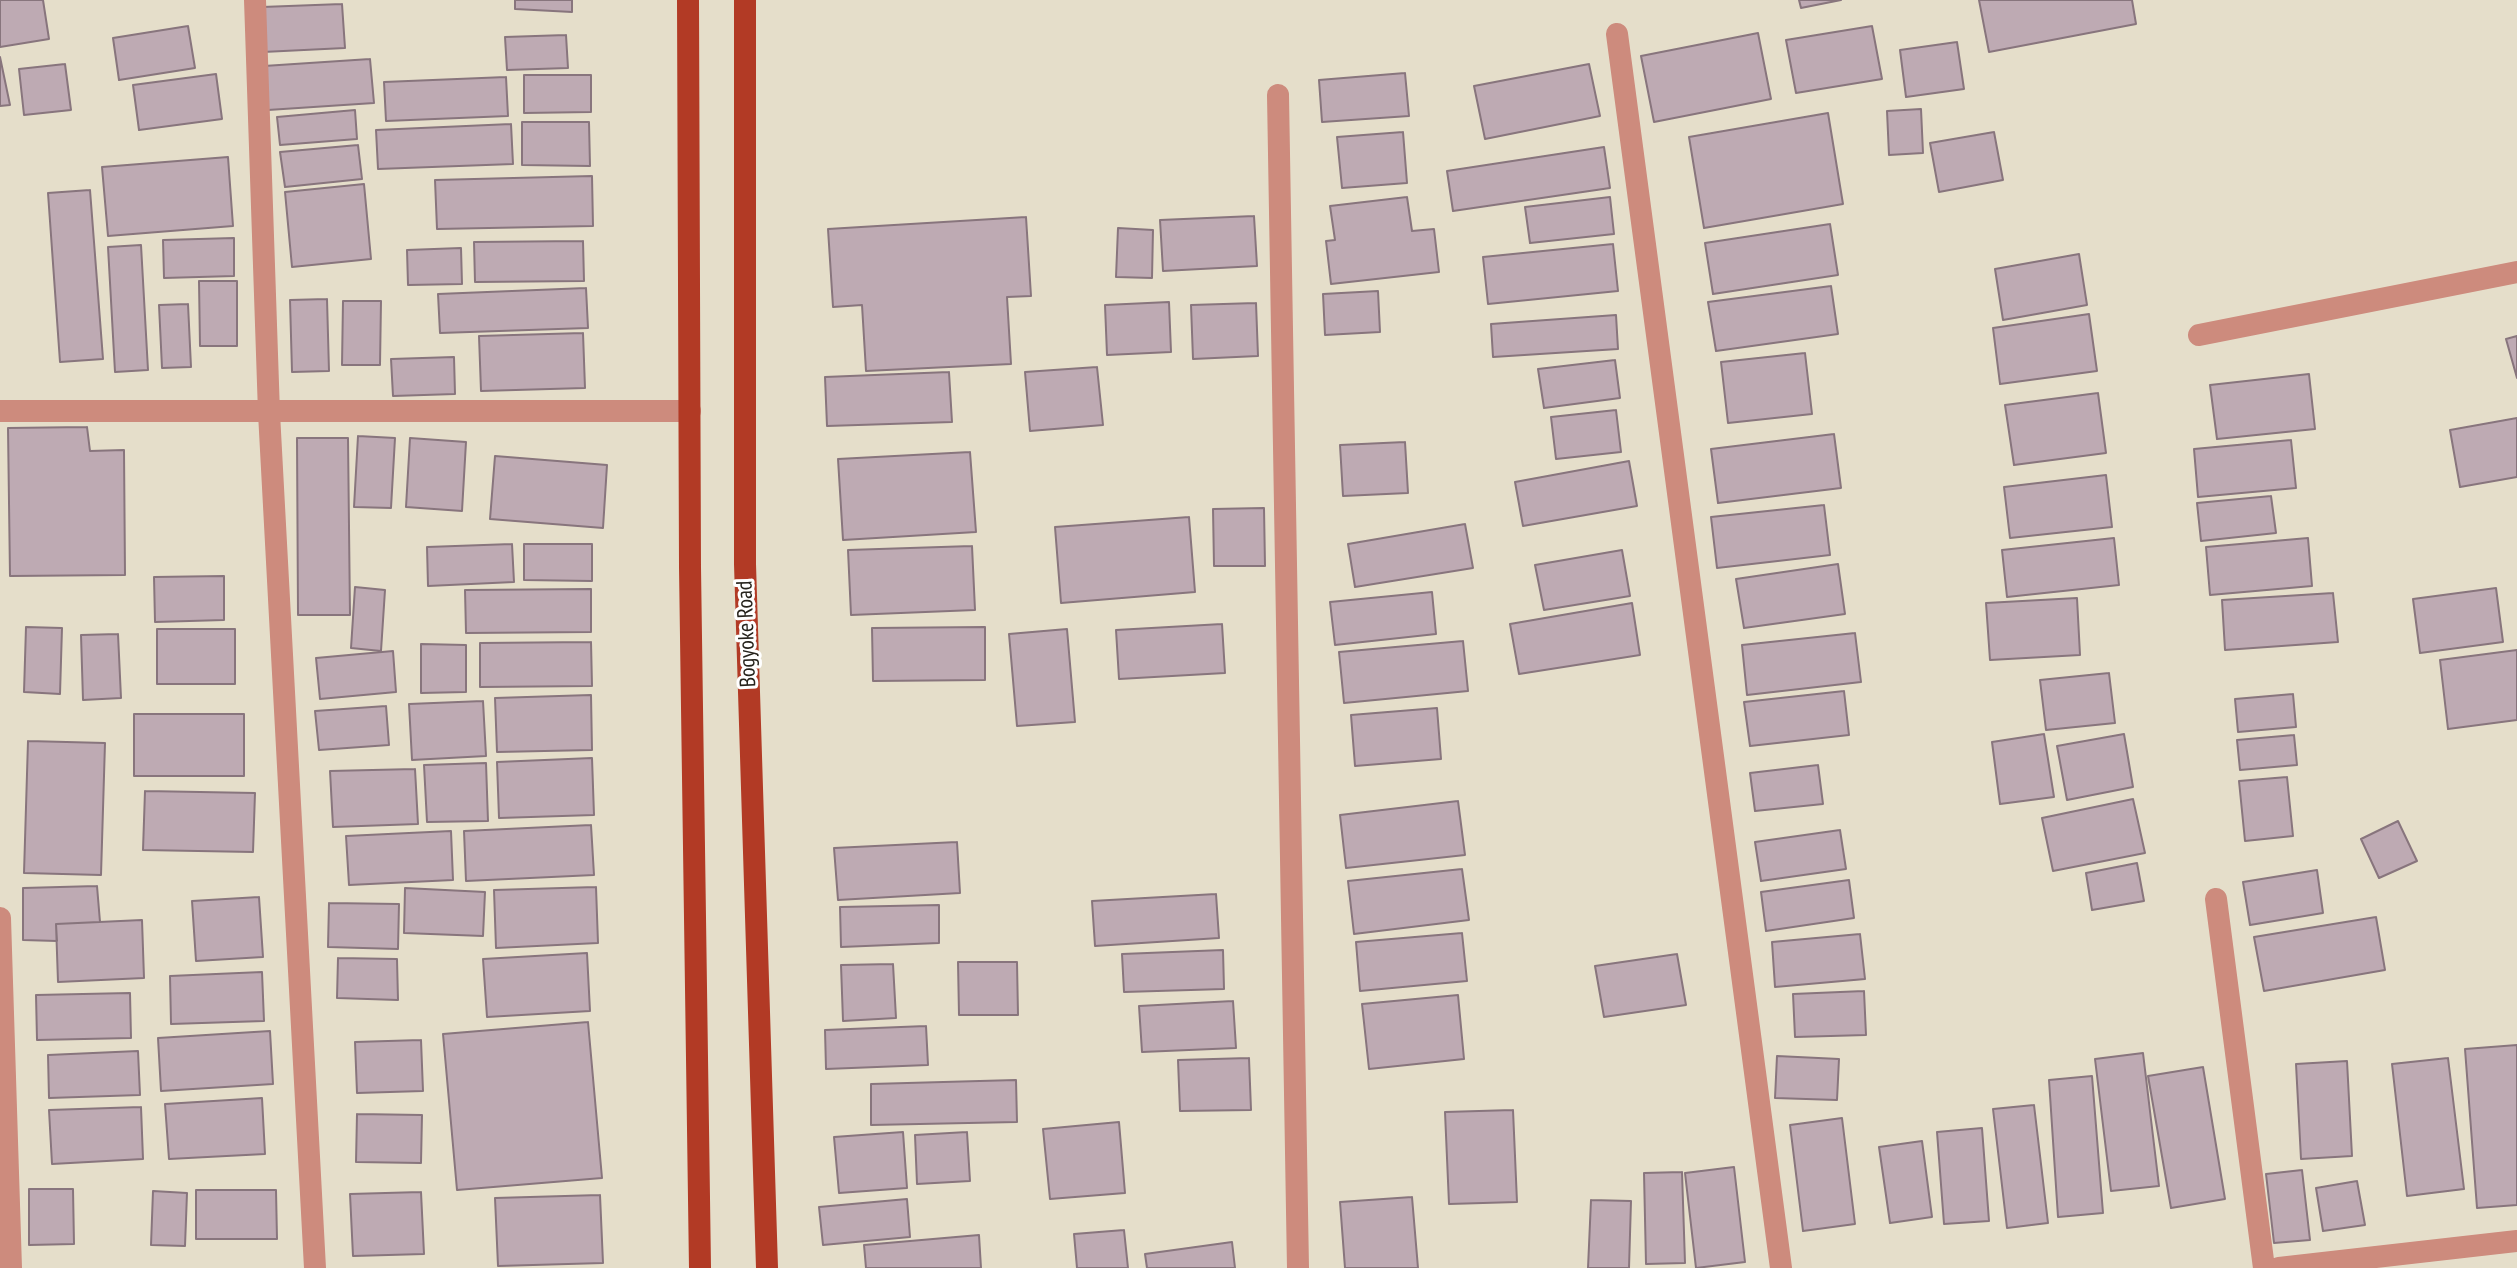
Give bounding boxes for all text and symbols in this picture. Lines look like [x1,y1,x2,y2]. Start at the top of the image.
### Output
street label: Bogyoke Road [732,580,762,688]

